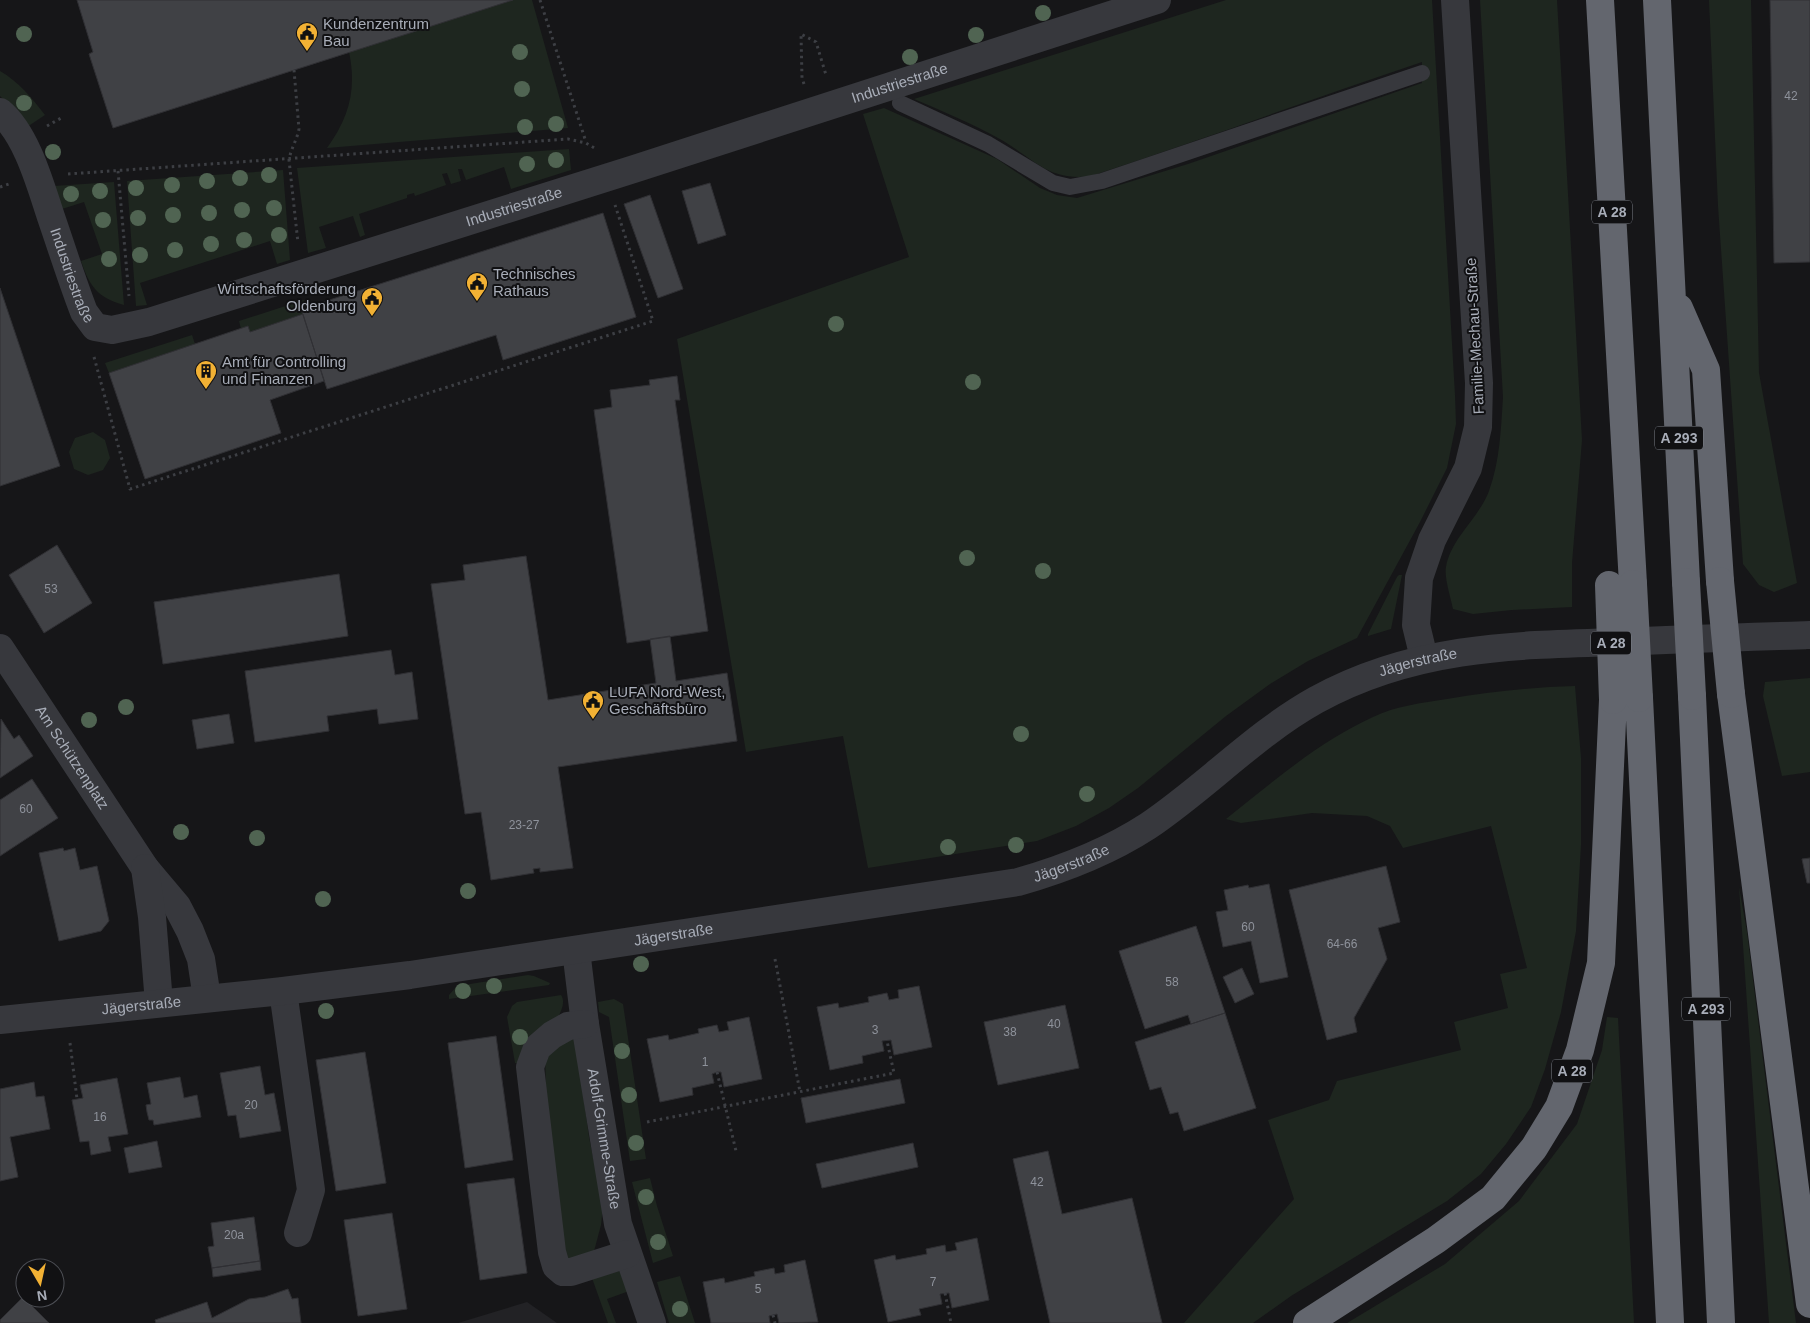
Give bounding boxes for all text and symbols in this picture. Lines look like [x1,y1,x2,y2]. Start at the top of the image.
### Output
place label: Kundenzentrum Bau [323,15,429,49]
public building icon: Kundenzentrum Bau [295,21,319,52]
street label: Industriestraße [849,59,950,106]
house number: 42 [1784,89,1798,103]
street label: Industriestraße [463,183,564,230]
road number: A 28 [1592,200,1632,223]
street label: Industriestraße [47,225,98,326]
street label: Familie-Mechau-Straße [1462,257,1487,415]
place label: Technisches Rathaus [493,265,576,299]
public building icon: Technisches Rathaus [465,271,489,302]
place label: Wirtschaftsförderung Oldenburg [218,280,356,314]
public building icon: Wirtschaftsförderung Oldenburg [360,286,384,317]
place label: Amt für Controlling und Finanzen [222,353,346,387]
building icon: Amt für Controlling und Finanzen [194,359,218,390]
road number: A 293 [1655,426,1703,449]
house number: 53 [44,582,58,596]
road number: A 28 [1591,632,1631,654]
street label: Jägerstraße [1376,644,1458,680]
place label: LUFA Nord-West, Geschäftsbüro [609,683,725,717]
public building icon: LUFA Nord-West, Geschäftsbüro [581,689,605,720]
street label: Am Schützenplatz [32,702,113,812]
house number: 60 [19,802,33,816]
house number: 23-27 [509,818,540,832]
street label: Jägerstraße [1031,840,1112,885]
street label: Jägerstraße [633,920,714,949]
house number: 60 [1241,920,1255,934]
house number: 64-66 [1327,937,1358,951]
house number: 58 [1165,975,1179,989]
street label: Jägerstraße [101,992,182,1018]
road number: A 293 [1682,998,1730,1021]
house number: 40 [1047,1017,1061,1031]
house number: 3 [872,1023,879,1037]
house number: 38 [1003,1025,1017,1039]
house number: 1 [702,1055,709,1069]
road number: A 28 [1552,1060,1592,1082]
street label: Adolf-Grimme-Straße [584,1067,624,1211]
house number: 20 [244,1098,258,1112]
house number: 16 [93,1110,107,1124]
house number: 42 [1030,1175,1044,1189]
house number: 20a [224,1228,244,1242]
north arrow [15,1258,65,1308]
house number: 7 [930,1275,937,1289]
house number: 5 [755,1282,762,1296]
text: N [36,1287,48,1305]

